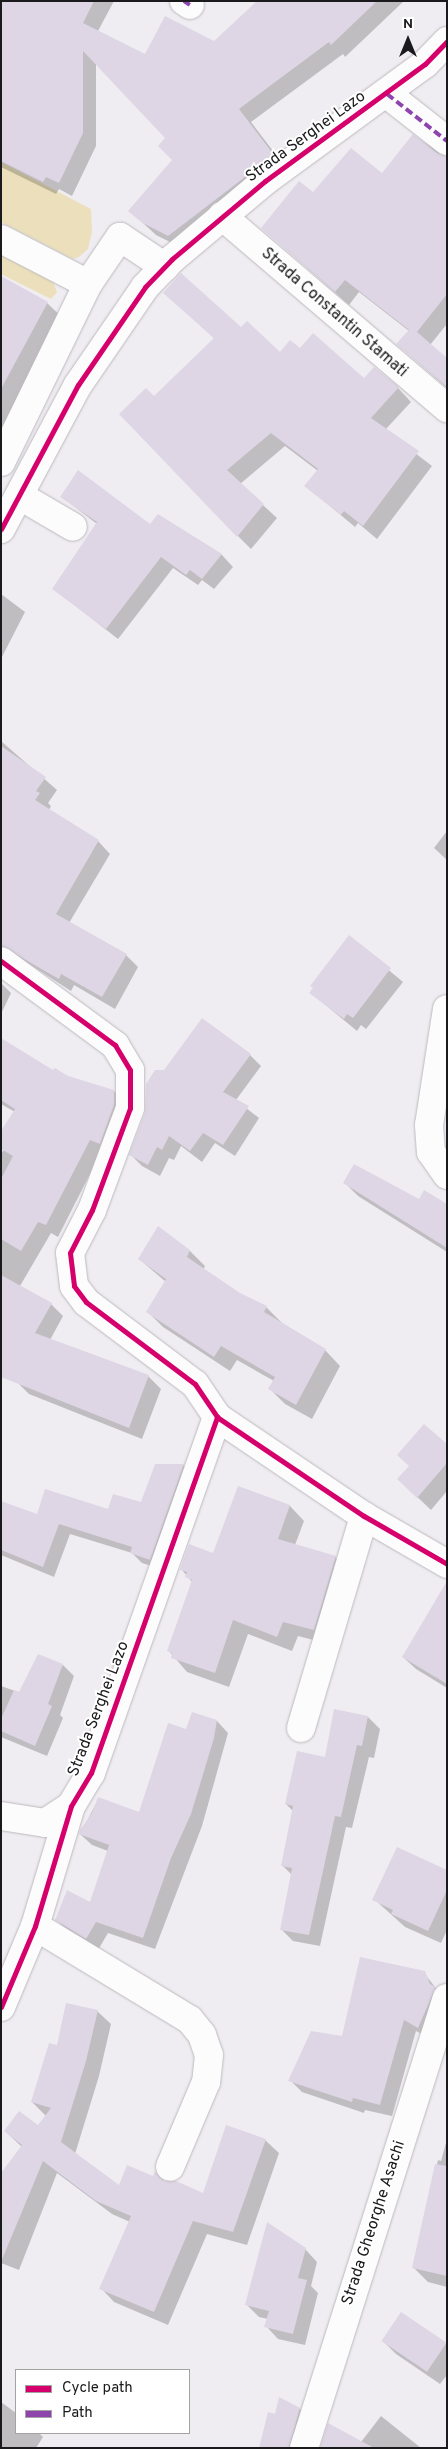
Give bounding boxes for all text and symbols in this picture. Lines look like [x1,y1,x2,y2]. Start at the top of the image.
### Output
north arrow [383,15,433,65]
text: N [403,16,413,33]
street label: Strada Serghei Lazo [242,87,370,187]
street label: Strada Constantin Stamati [257,244,411,382]
street label: Strada Serghei Lazo [64,1639,134,1779]
street label: Strada Gheorghe Asachi [338,2138,410,2308]
legend [15,2369,190,2434]
text: Cycle path [62,2379,133,2398]
text: Path [62,2404,93,2423]

